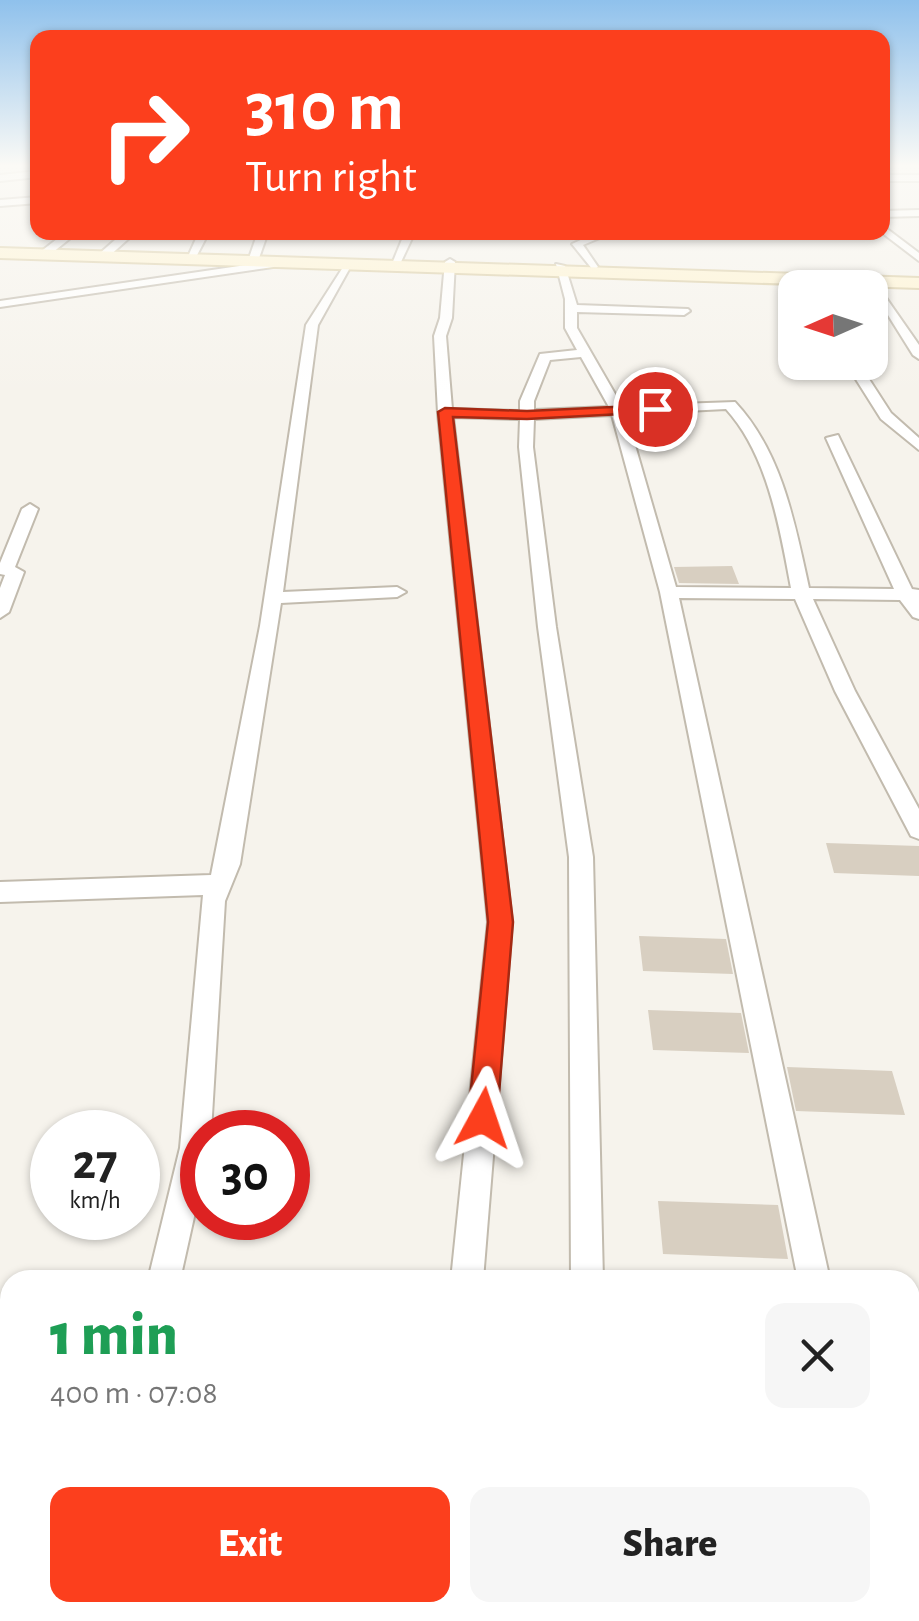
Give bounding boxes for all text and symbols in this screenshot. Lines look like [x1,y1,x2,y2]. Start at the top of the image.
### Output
icon: right [80,70,210,200]
text: 310 m [245,73,404,143]
text: Turn right [245,155,417,200]
north arrow [778,270,888,380]
map controls [778,270,888,380]
pin [613,367,698,452]
icon: arrive [628,382,683,437]
position arrow [431,1066,535,1170]
speed limit sign: 30 [180,1110,310,1240]
text: 27 [72,1138,118,1188]
text: km/h [69,1188,121,1213]
button: close [765,1303,870,1408]
text: 1 min [50,1306,178,1366]
text: 400 m · 07:08 [50,1377,218,1409]
button: Exit [50,1487,450,1602]
button: Share [470,1487,870,1602]

